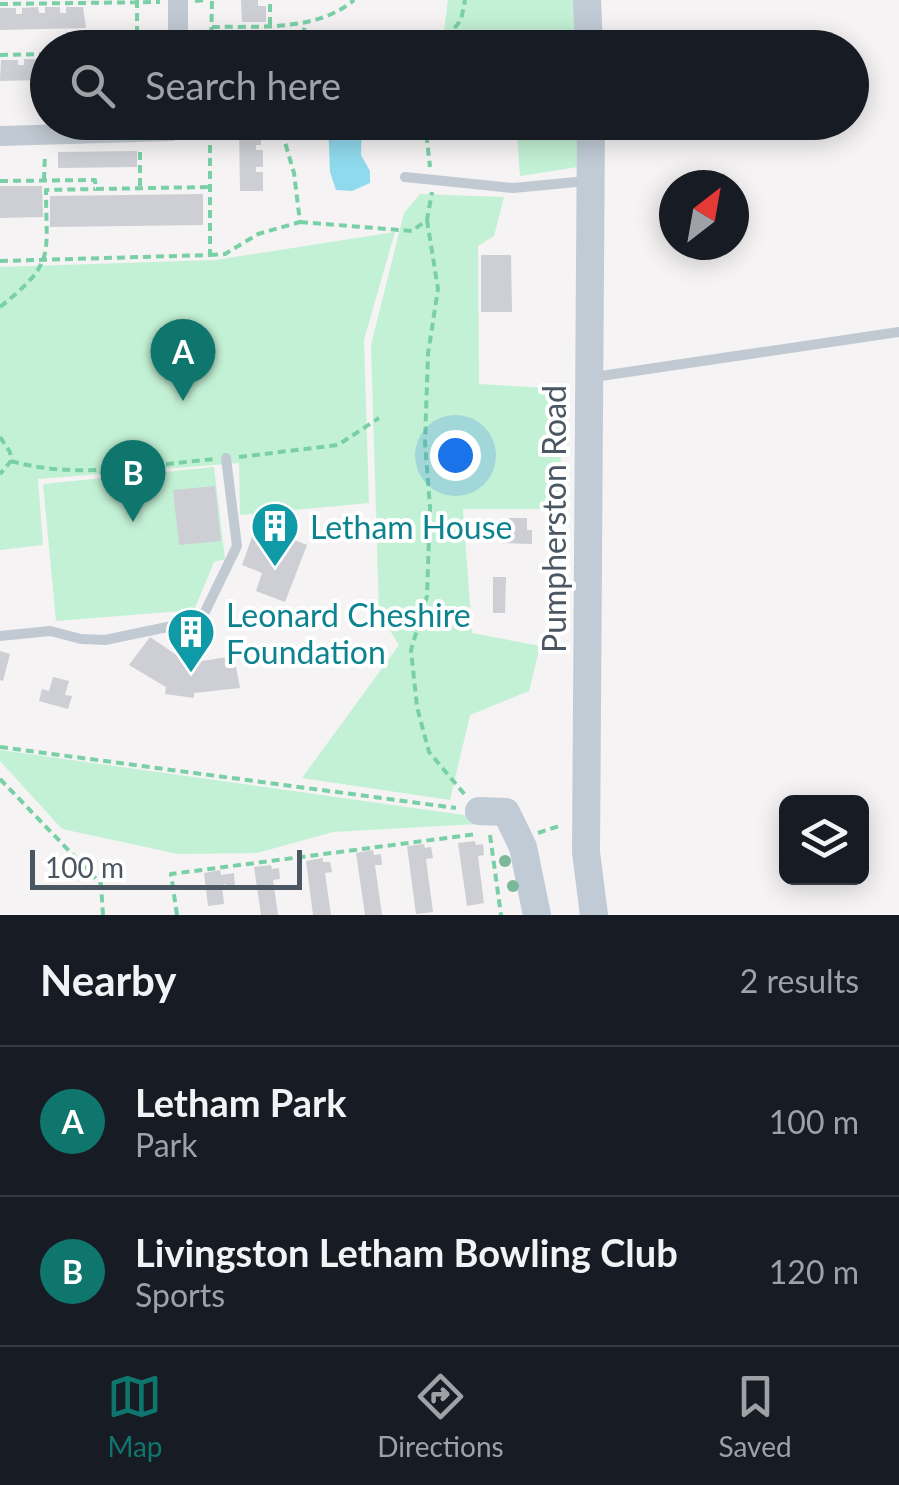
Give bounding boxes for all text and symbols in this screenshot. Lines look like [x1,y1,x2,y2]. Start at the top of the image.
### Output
search box [30,30,869,140]
icon: search [65,58,120,113]
text: Search here [145,62,341,108]
north arrow [659,170,749,260]
pin: A [150,318,216,401]
street label: Pumpherston Road [534,385,573,653]
your location [430,430,481,481]
pin: B [100,440,166,522]
building icon: Letham House [249,500,301,568]
place label: Letham House [310,507,512,546]
place label: Leonard Cheshire Foundation [226,595,471,671]
building icon: Leonard Cheshire Foundation [165,606,217,674]
map controls [779,795,869,885]
button: layers [779,795,869,885]
scale bar [30,845,302,890]
text: 100 m [45,850,124,884]
text: Nearby [40,955,177,1005]
text: 2 results [740,961,859,1000]
text: Letham Park [135,1079,346,1125]
text: A [61,1102,84,1141]
text: 100 m [769,1102,859,1141]
text: Park [135,1125,198,1164]
text: Livingston Letham Bowling Club [135,1229,678,1275]
text: B [62,1252,83,1291]
text: 120 m [769,1252,859,1291]
text: Sports [135,1275,225,1314]
tab: Map [107,1369,163,1463]
tab: Directions [377,1369,504,1463]
tab: Saved [718,1369,792,1463]

